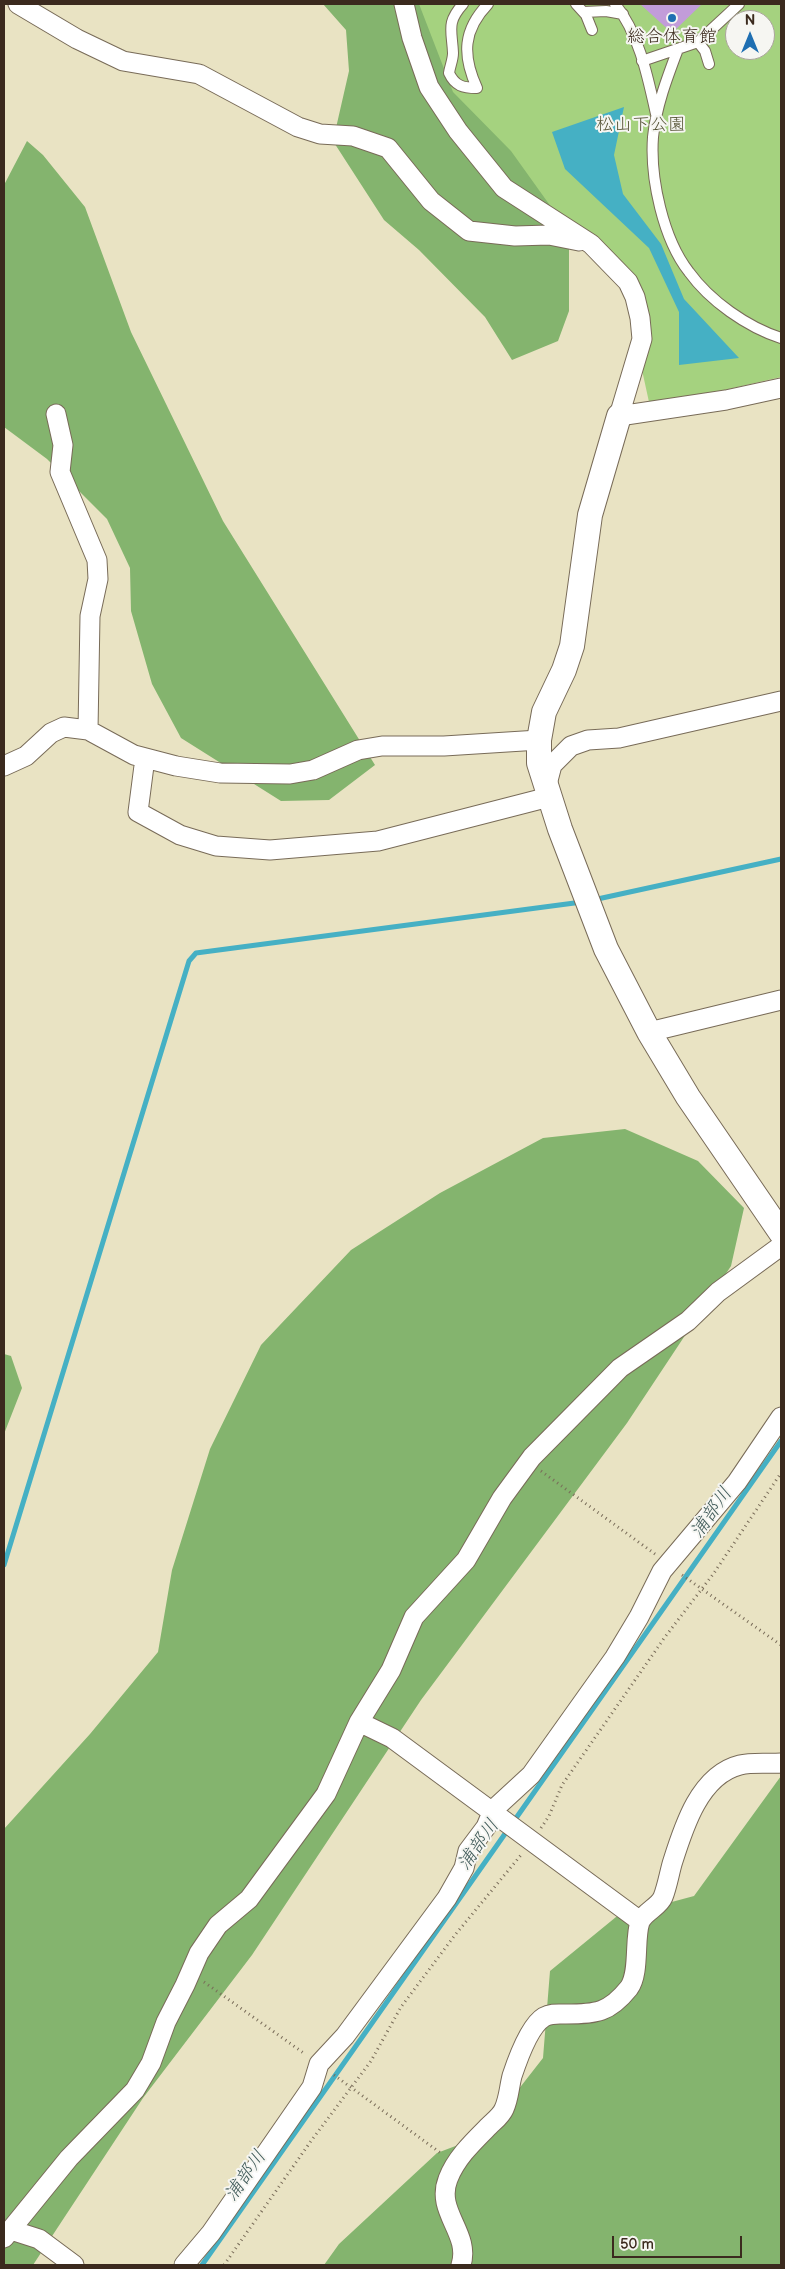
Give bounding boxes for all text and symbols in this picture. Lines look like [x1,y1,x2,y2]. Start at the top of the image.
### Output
north arrow [725,10,775,60]
marker: 総合体育館 [666,12,678,24]
text: N [745,12,755,29]
place label: 総合体育館 [627,26,717,48]
park label: 松山下公園 [596,114,686,136]
water label: 浦部川 [686,1483,738,1543]
water label: 浦部川 [453,1815,505,1875]
water label: 浦部川 [220,2146,272,2206]
scale bar [615,2226,745,2258]
text: 50 m [620,2235,654,2254]

